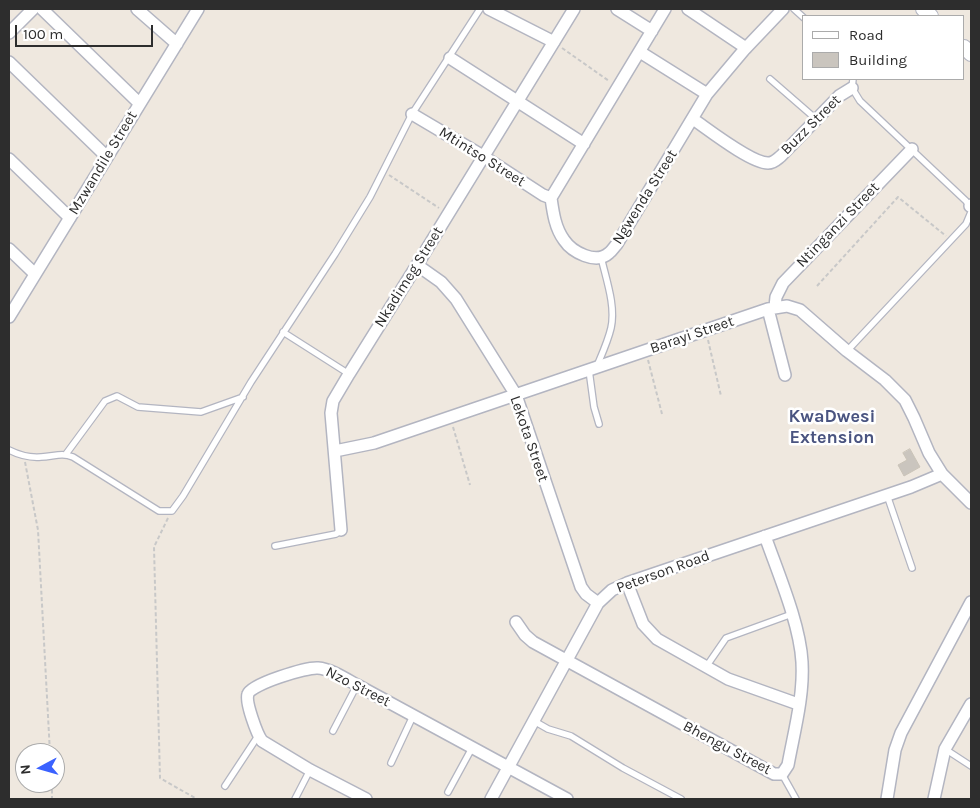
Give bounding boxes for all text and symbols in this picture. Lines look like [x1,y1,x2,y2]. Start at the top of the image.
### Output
scale bar [18,15,155,47]
legend [802,15,965,80]
text: 100 m [23,25,63,43]
text: Road [849,26,884,44]
text: Building [849,51,907,69]
street label: Buzz Street [777,91,845,159]
street label: Mzwandile Street [65,108,141,218]
street label: Mtintso Street [436,123,528,191]
street label: Ngwenda Street [609,146,681,248]
street label: Ntinganzi Street [793,179,883,271]
street label: Nkadimeg Street [371,223,447,331]
street label: Barayi Street [648,312,736,358]
street label: Lekota Street [506,394,552,484]
district label: KwaDwesi Extension [789,406,875,448]
street label: Peterson Road [614,547,712,597]
street label: Nzo Street [323,663,393,711]
street label: Bhengu Street [680,717,774,779]
north arrow [15,743,65,793]
text: N [17,764,35,775]

